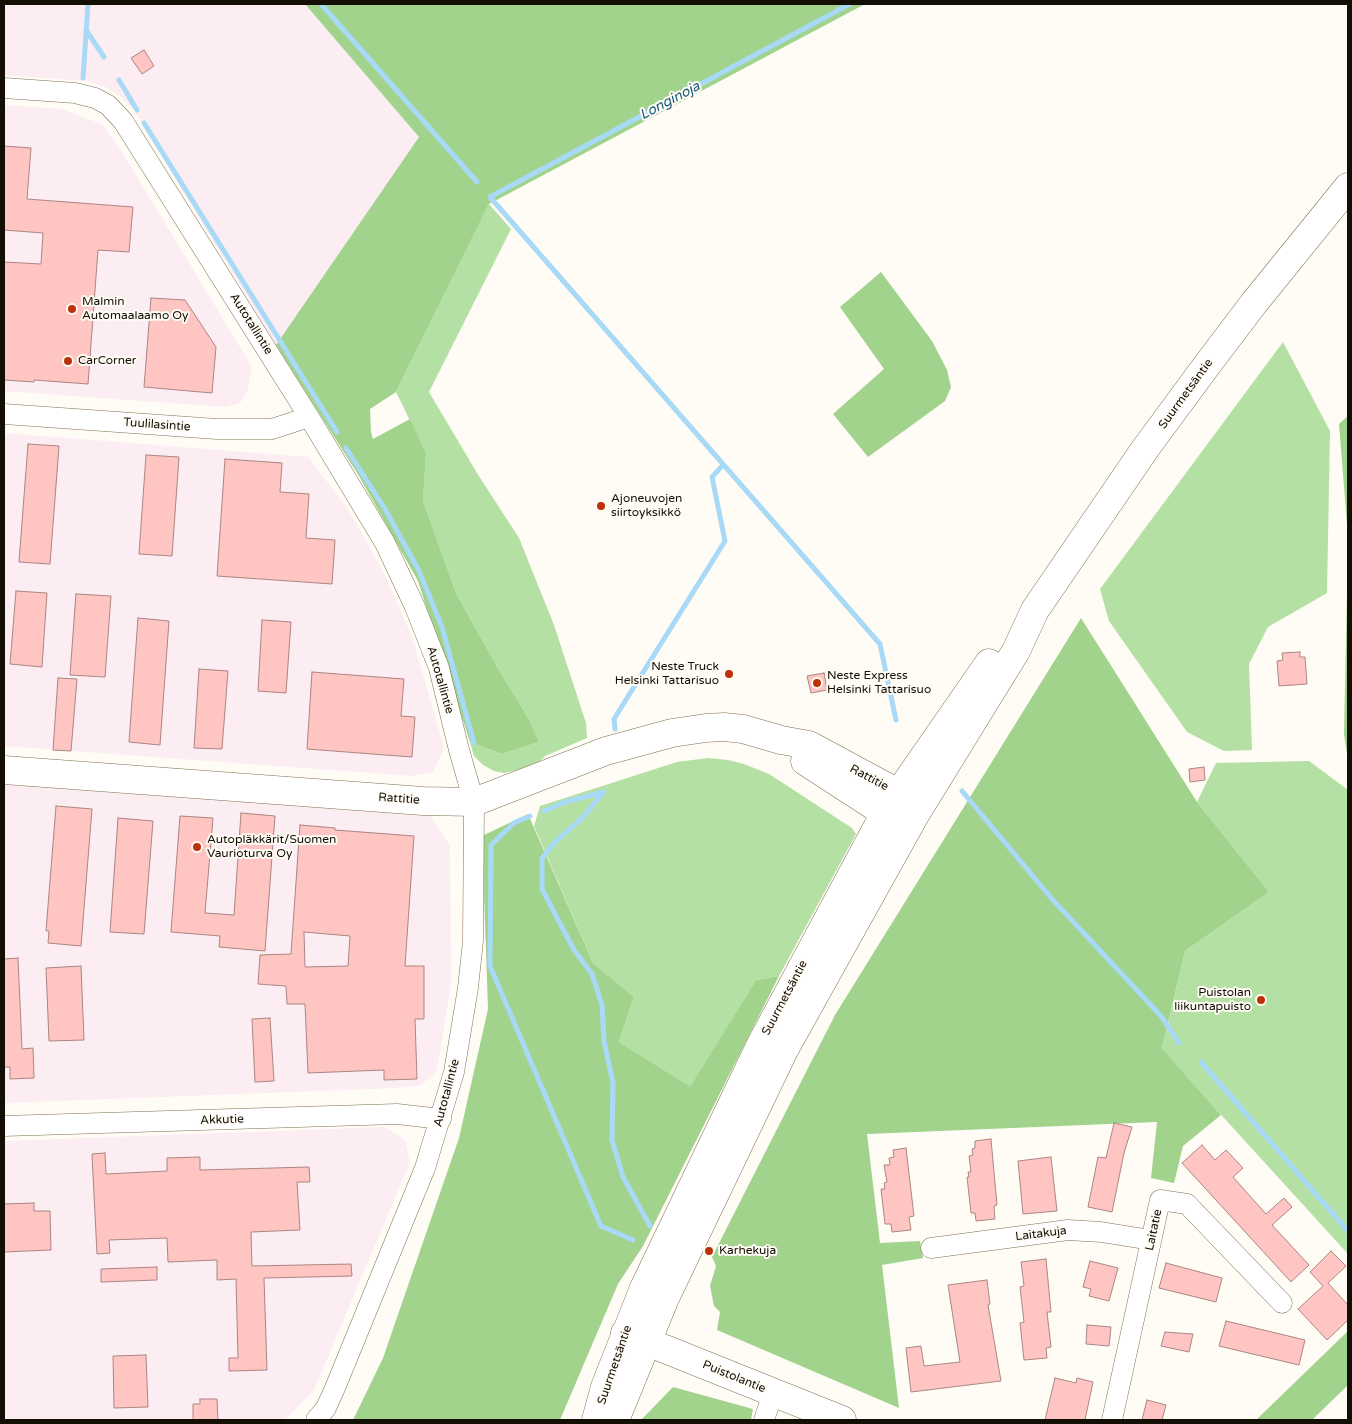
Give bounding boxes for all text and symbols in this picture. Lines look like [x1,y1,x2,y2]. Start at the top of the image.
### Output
water label: Longinoja [637,78,703,124]
street label: Autotallintie [226,291,276,357]
place label: Malmin Automaalaamo Oy [82,295,188,323]
marker: Malmin Automaalaamo Oy [66,303,78,315]
place label: CarCorner [78,354,136,368]
marker: CarCorner [62,355,74,367]
street label: Suurmetsäntie [1156,356,1216,432]
street label: Tuulilasintie [123,415,191,435]
place label: Ajoneuvojen siirtoyksikkö [611,492,682,520]
marker: Ajoneuvojen siirtoyksikkö [595,500,607,512]
street label: Autotallintie [423,645,457,715]
place label: Neste Truck Helsinki Tattarisuo [615,660,719,688]
marker: Neste Truck Helsinki Tattarisuo [723,668,735,680]
place label: Neste Express Helsinki Tattarisuo [827,669,931,697]
marker: Neste Express Helsinki Tattarisuo [811,677,823,689]
street label: Rattitie [847,762,891,794]
street label: Rattitie [378,790,420,808]
place label: Autopläkkärit/Suomen Vaurioturva Oy [207,833,336,861]
marker: Autopläkkärit/Suomen Vaurioturva Oy [191,841,203,853]
street label: Suurmetsäntie [759,958,811,1038]
place label: Puistolan liikuntapuisto [1174,986,1251,1014]
marker: Puistolan liikuntapuisto [1255,994,1267,1006]
street label: Autotallintie [431,1057,463,1129]
street label: Akkutie [200,1112,244,1128]
street label: Laitatie [1143,1208,1165,1252]
street label: Laitakuja [1015,1224,1067,1244]
place label: Karhekuja [719,1244,776,1258]
marker: Karhekuja [703,1245,715,1257]
street label: Suurmetsäntie [595,1323,635,1407]
street label: Puistolantie [700,1358,768,1396]

